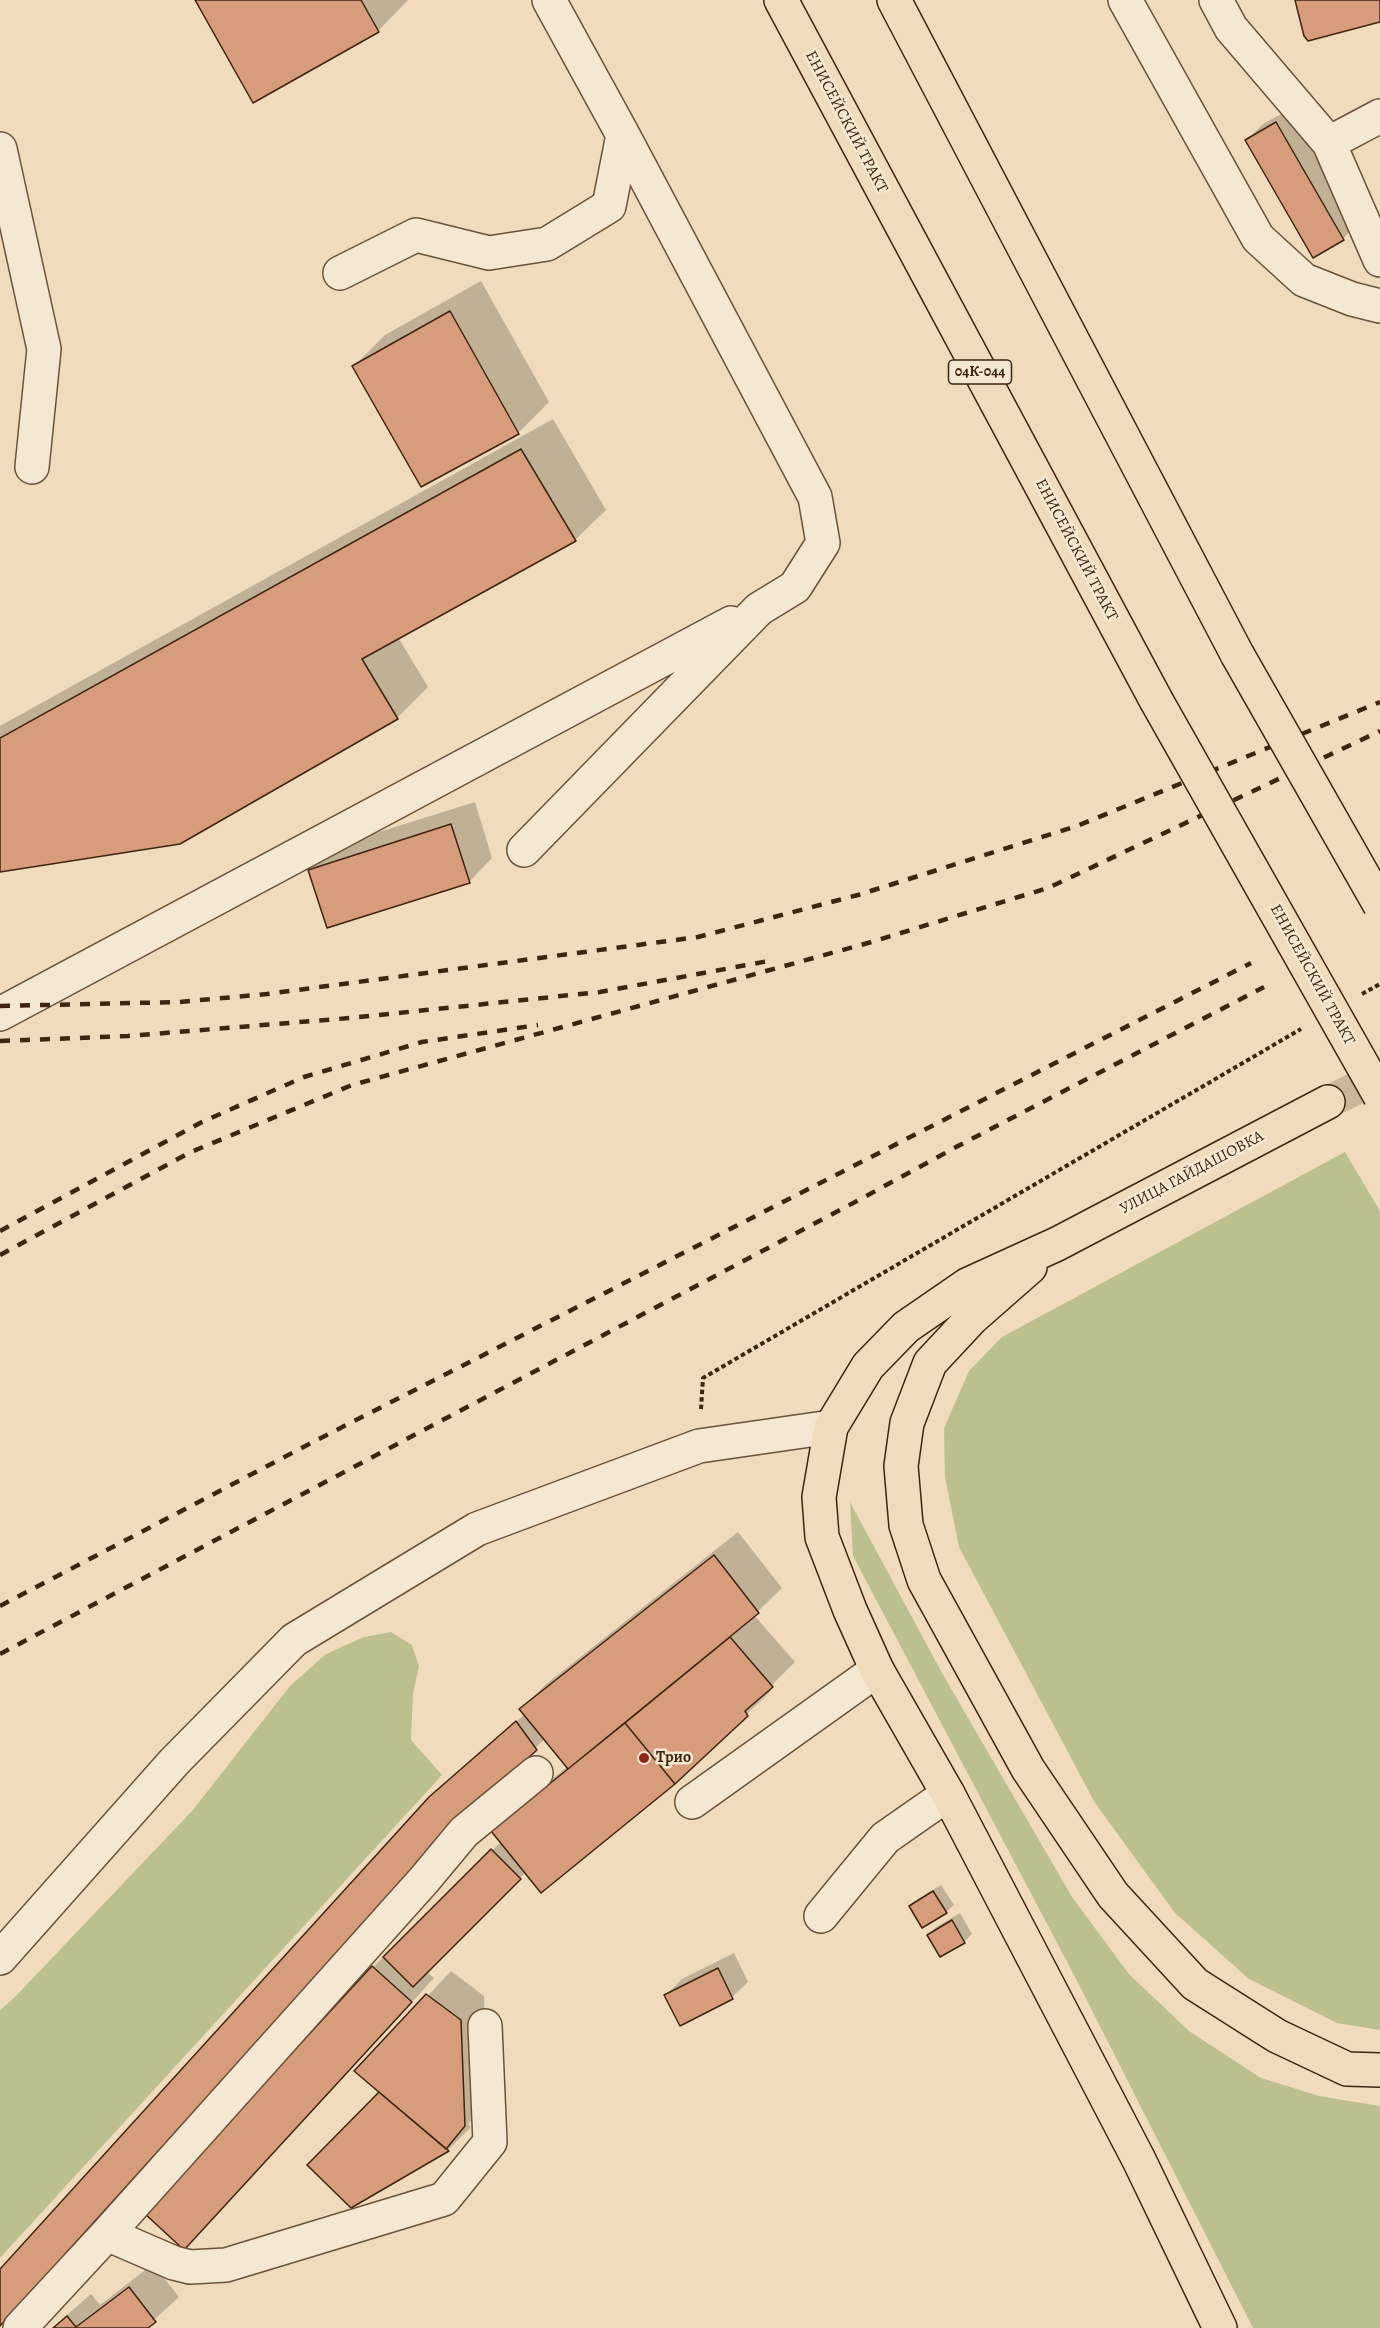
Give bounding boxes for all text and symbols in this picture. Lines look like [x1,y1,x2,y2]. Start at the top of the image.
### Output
street label: ЕНИСЕЙСКИЙ ТРАКТ [800,48,892,196]
road number: 04К-044 [948,360,1012,384]
street label: ЕНИСЕЙСКИЙ ТРАКТ [1030,476,1122,624]
street label: ЕНИСЕЙСКИЙ ТРАКТ [1265,901,1359,1049]
street label: УЛИЦА ГАЙДАШОВКА [1117,1127,1267,1219]
place label: Трио [656,1748,691,1768]
marker: Трио [637,1751,651,1765]

